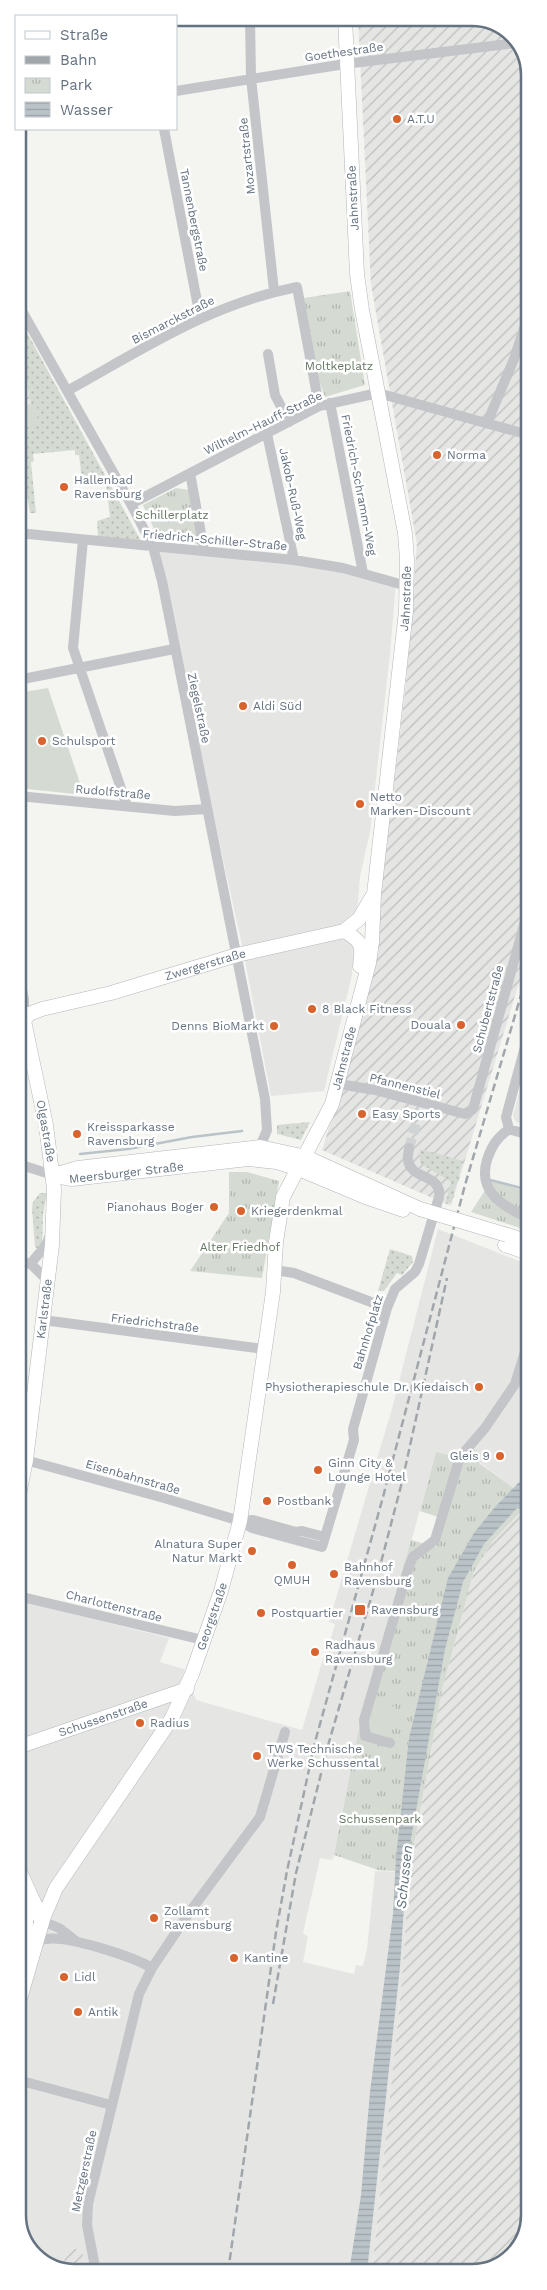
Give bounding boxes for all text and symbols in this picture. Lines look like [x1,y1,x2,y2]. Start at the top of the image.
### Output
legend [15,15,178,130]
text: Straße [60,26,108,44]
street label: Goethestraße [304,40,384,64]
text: Bahn [60,51,97,69]
text: Park [60,76,93,94]
text: Wasser [60,101,113,119]
place label: A.T.U [407,112,435,126]
marker: A.T.U [391,113,403,125]
street label: Mozartstraße [236,117,258,195]
street label: Jahnstraße [344,165,362,231]
street label: Tannenbergstraße [177,167,211,273]
street label: Bismarckstraße [129,293,217,347]
park label: Moltkeplatz [305,359,373,373]
street label: Wilhelm-Hauff-Straße [202,388,325,458]
street label: Friedrich-Schramm-Weg [338,413,380,558]
street label: Jakob-Ruß-Weg [276,447,310,542]
place label: Norma [447,448,486,462]
marker: Norma [431,449,443,461]
place label: Hallenbad Ravensburg [74,473,142,501]
marker: Hallenbad Ravensburg [58,481,70,493]
park label: Schillerplatz [135,508,209,522]
street label: Friedrich-Schiller-Straße [142,527,288,553]
street label: Jahnstraße [397,565,414,632]
street label: Ziegelstraße [185,671,213,745]
place label: Aldi Süd [253,699,302,713]
marker: Aldi Süd [237,700,249,712]
place label: Schulsport [52,734,116,748]
marker: Schulsport [36,735,48,747]
street label: Rudolfstraße [75,782,151,802]
place label: Netto Marken-Discount [370,790,471,818]
marker: Netto Marken-Discount [354,798,366,810]
street label: Zwergerstraße [163,946,247,983]
street label: Schubertstraße [470,963,506,1055]
place label: 8 Black Fitness [322,1002,412,1016]
marker: 8 Black Fitness [306,1003,318,1015]
place label: Douala [410,1018,451,1032]
place label: Denns BioMarkt [171,1019,264,1033]
marker: Douala [455,1019,467,1031]
marker: Denns BioMarkt [268,1020,280,1032]
street label: Jahnstraße [329,1025,359,1092]
street label: Pfannenstiel [368,1070,442,1102]
street label: Olgastraße [34,1099,58,1163]
place label: Easy Sports [372,1107,441,1121]
marker: Easy Sports [356,1108,368,1120]
place label: Kreissparkasse Ravensburg [87,1120,175,1148]
marker: Kreissparkasse Ravensburg [71,1128,83,1140]
street label: Meersburger Straße [68,1159,184,1186]
place label: Pianohaus Boger [107,1200,204,1214]
marker: Pianohaus Boger [208,1201,220,1213]
place label: Kriegerdenkmal [251,1204,343,1218]
marker: Kriegerdenkmal [235,1205,247,1217]
park label: Alter Friedhof [200,1240,281,1254]
street label: Karlstraße [34,1278,55,1340]
street label: Bahnhofplatz [350,1293,386,1371]
street label: Friedrichstraße [110,1311,200,1335]
place label: Physiotherapieschule Dr. Kiedaisch [265,1380,469,1394]
marker: Physiotherapieschule Dr. Kiedaisch [473,1381,485,1393]
place label: Gleis 9 [450,1449,490,1463]
marker: Gleis 9 [494,1450,506,1462]
place label: Ginn City & Lounge Hotel [328,1456,406,1484]
street label: Eisenbahnstraße [84,1457,182,1497]
marker: Ginn City & Lounge Hotel [312,1464,324,1476]
place label: Postbank [277,1494,332,1508]
marker: Postbank [261,1495,273,1507]
place label: Alnatura Super Natur Markt [154,1537,242,1565]
marker: Alnatura Super Natur Markt [246,1545,258,1557]
marker: QMUH [286,1559,298,1571]
place label: Bahnhof Ravensburg [344,1560,412,1588]
marker: Bahnhof Ravensburg [328,1568,340,1580]
place label: QMUH [274,1573,310,1587]
street label: Georgstraße [194,1581,230,1652]
street label: Charlottenstraße [64,1587,164,1625]
marker: Ravensburg [353,1603,367,1617]
place label: Ravensburg [371,1603,439,1617]
place label: Postquartier [271,1606,343,1620]
marker: Postquartier [255,1607,267,1619]
place label: Radhaus Ravensburg [325,1638,393,1666]
marker: Radhaus Ravensburg [309,1646,321,1658]
street label: Schussenstraße [57,1696,150,1740]
place label: Radius [150,1716,189,1730]
marker: Radius [134,1717,146,1729]
place label: TWS Technische Werke Schussental [267,1742,380,1770]
marker: TWS Technische Werke Schussental [251,1750,263,1762]
park label: Schussenpark [339,1812,421,1826]
water label: Schussen [393,1844,415,1910]
place label: Zollamt Ravensburg [164,1904,232,1932]
marker: Zollamt Ravensburg [148,1912,160,1924]
place label: Kantine [244,1951,288,1965]
marker: Kantine [228,1952,240,1964]
place label: Lidl [74,1970,96,1984]
marker: Lidl [58,1971,70,1983]
place label: Antik [88,2005,118,2019]
marker: Antik [72,2006,84,2018]
street label: Metzgerstraße [68,2129,100,2213]

